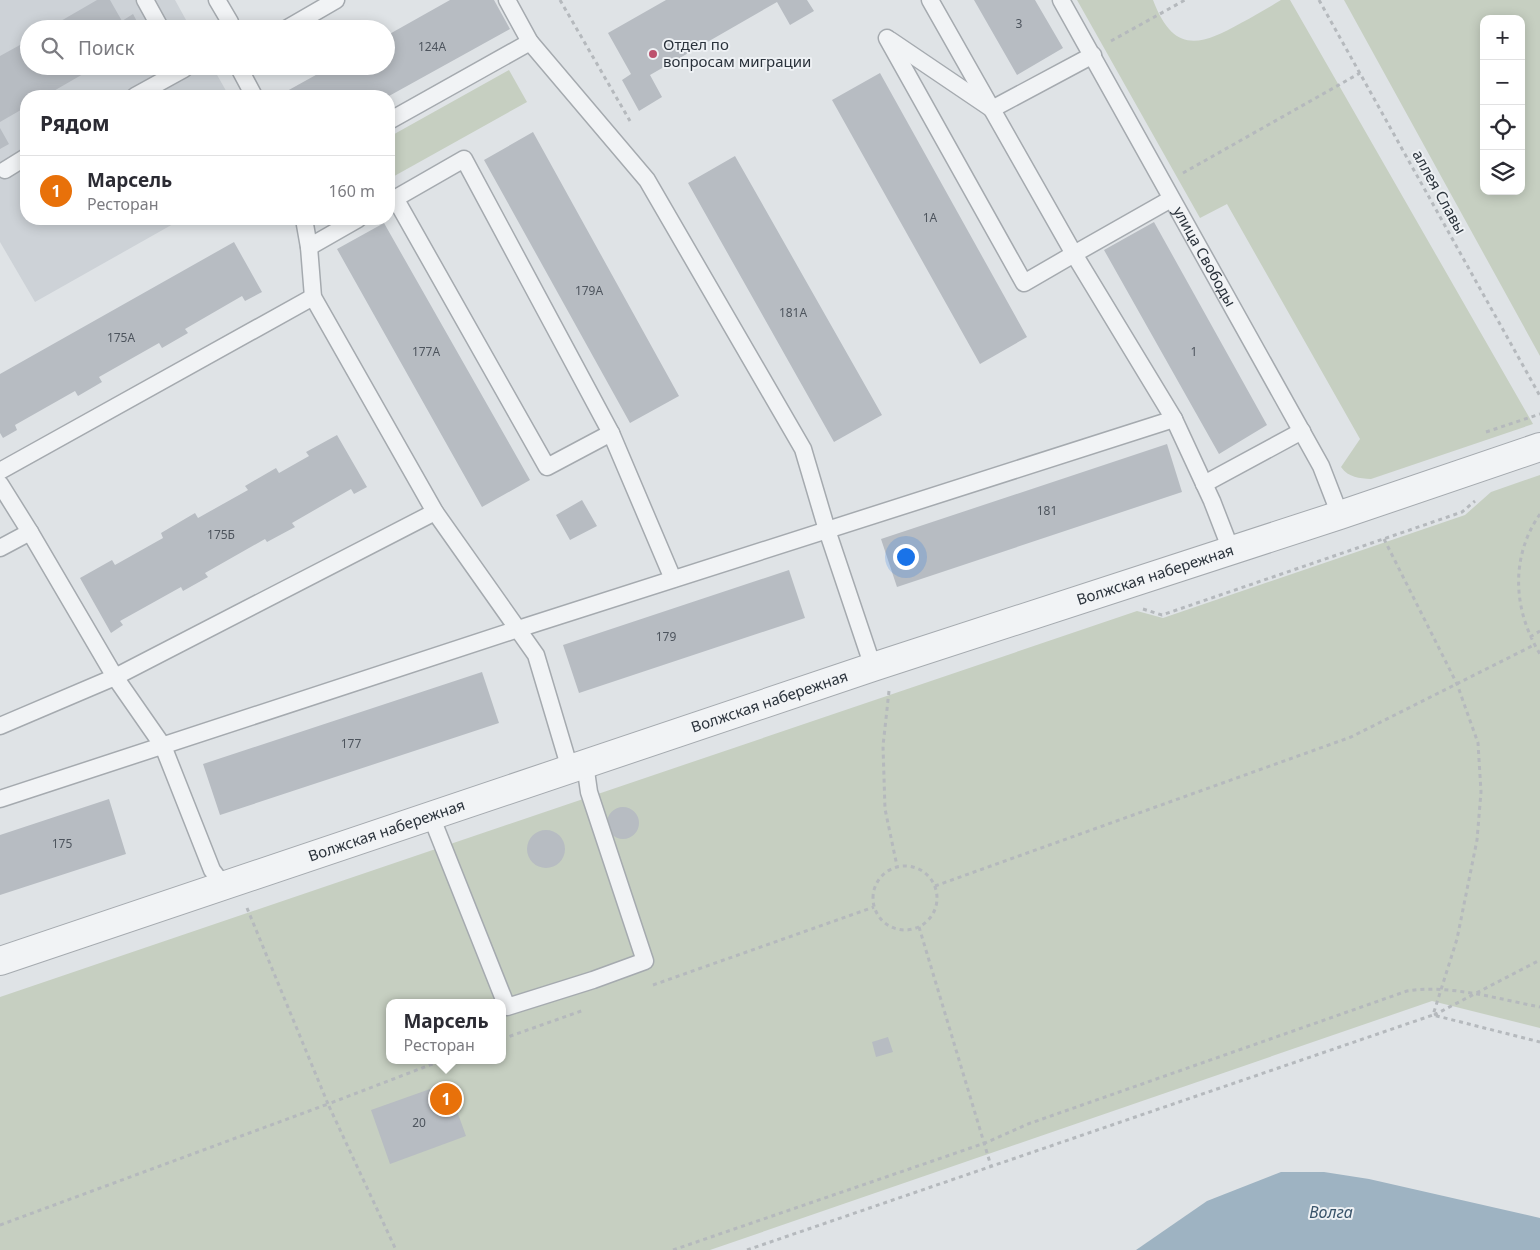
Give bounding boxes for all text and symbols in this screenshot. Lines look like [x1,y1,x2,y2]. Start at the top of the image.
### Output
house number: 3 [1016,15,1023,32]
map controls [1480,15,1525,195]
button: + [1480,15,1525,60]
search box [20,20,395,75]
icon: search [38,34,66,62]
place label: Отдел по вопросам миграции [663,34,811,71]
text: Поиск [78,35,134,61]
house number: 124А [418,38,446,55]
marker: Отдел по вопросам миграции [647,48,659,60]
button: − [1480,60,1525,105]
button: locate [1480,105,1525,150]
text: Рядом [40,109,110,137]
street label: аллея Славы [1409,146,1471,237]
button: layers [1480,150,1525,195]
text: Марсель [87,167,172,193]
text: 1 [51,180,61,202]
text: 160 m [328,180,375,202]
text: Ресторан [87,193,158,215]
street label: улица Свободы [1169,203,1241,310]
house number: 1А [923,209,938,226]
house number: 179А [575,282,603,299]
house number: 181А [779,304,807,321]
house number: 175А [107,329,135,346]
house number: 177А [412,343,440,360]
house number: 1 [1191,343,1197,360]
house number: 181 [1037,502,1057,519]
house number: 175Б [207,526,235,543]
street label: Волжская набережная [1074,539,1236,609]
your location [893,544,919,570]
house number: 179 [656,628,676,645]
street label: Волжская набережная [688,665,850,737]
house number: 177 [341,735,361,752]
street label: Волжская набережная [305,794,467,865]
house number: 175 [52,835,72,852]
popup [386,999,506,1064]
text: Марсель [403,1008,489,1034]
text: Ресторан [403,1034,475,1056]
pin: 1 [430,1080,462,1118]
house number: 20 [412,1114,426,1131]
water label: Волга [1309,1201,1353,1223]

